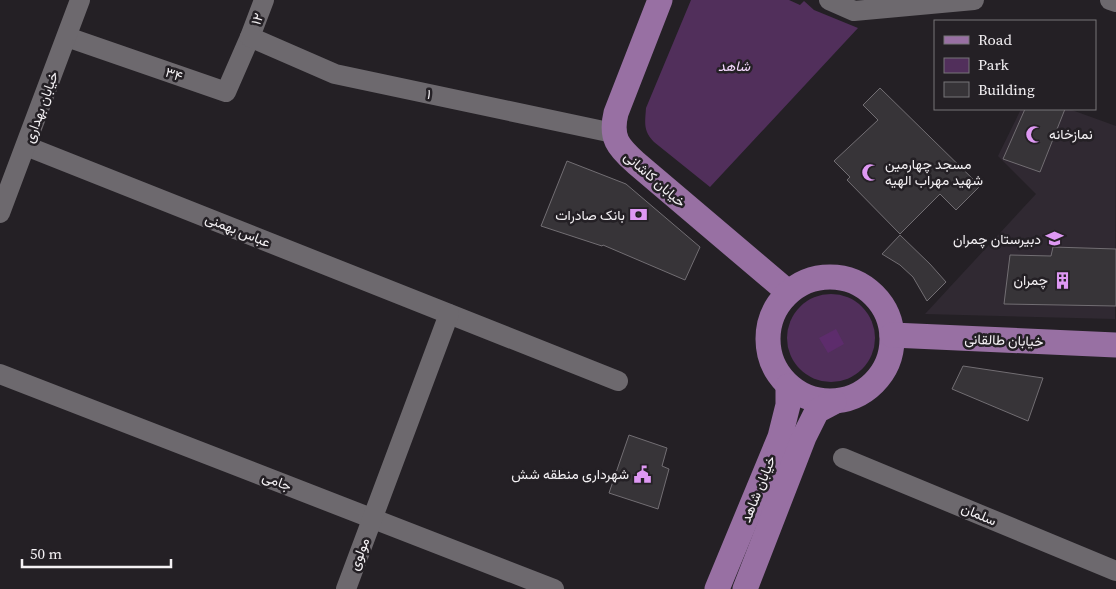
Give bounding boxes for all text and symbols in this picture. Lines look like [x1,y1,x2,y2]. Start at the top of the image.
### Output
street label: ۱۲ [246,10,268,28]
legend [934,20,1096,110]
text: Road [978,29,1012,50]
text: Park [978,54,1010,75]
park label: شاهد [718,56,751,76]
street label: ۳۴ [163,62,185,86]
street label: خیابان بهداری [19,68,63,146]
text: Building [978,79,1035,100]
street label: ۱ [425,84,433,104]
mosque icon: نمازخانه [1025,124,1045,144]
place label: نمازخانه [1049,124,1093,144]
street label: خیابان کاشانی [620,146,690,212]
place label: مسجد چهارمین شهید مهراب الهیه [885,154,983,190]
mosque icon: مسجد چهارمین شهید مهراب الهیه [861,162,881,182]
place label: بانک صادرات [555,205,625,225]
bank icon: بانک صادرات [629,205,649,225]
street label: عباس بهمنی [202,208,274,252]
place label: دبیرستان چمران [953,229,1041,249]
school or university icon: دبیرستان چمران [1045,229,1065,249]
place label: چمران [1013,270,1048,290]
building icon: چمران [1052,270,1072,290]
street label: خیابان طالقانی [964,329,1044,351]
street label: خیابان شاهد [736,453,780,525]
place label: شهرداری منطقه شش [511,464,629,484]
public building icon: شهرداری منطقه شش [633,464,653,484]
street label: جامی [259,466,295,496]
street label: سلمان [958,498,1000,530]
street label: مولوی [344,535,374,573]
scale bar [22,536,171,568]
text: 50 m [30,543,62,564]

